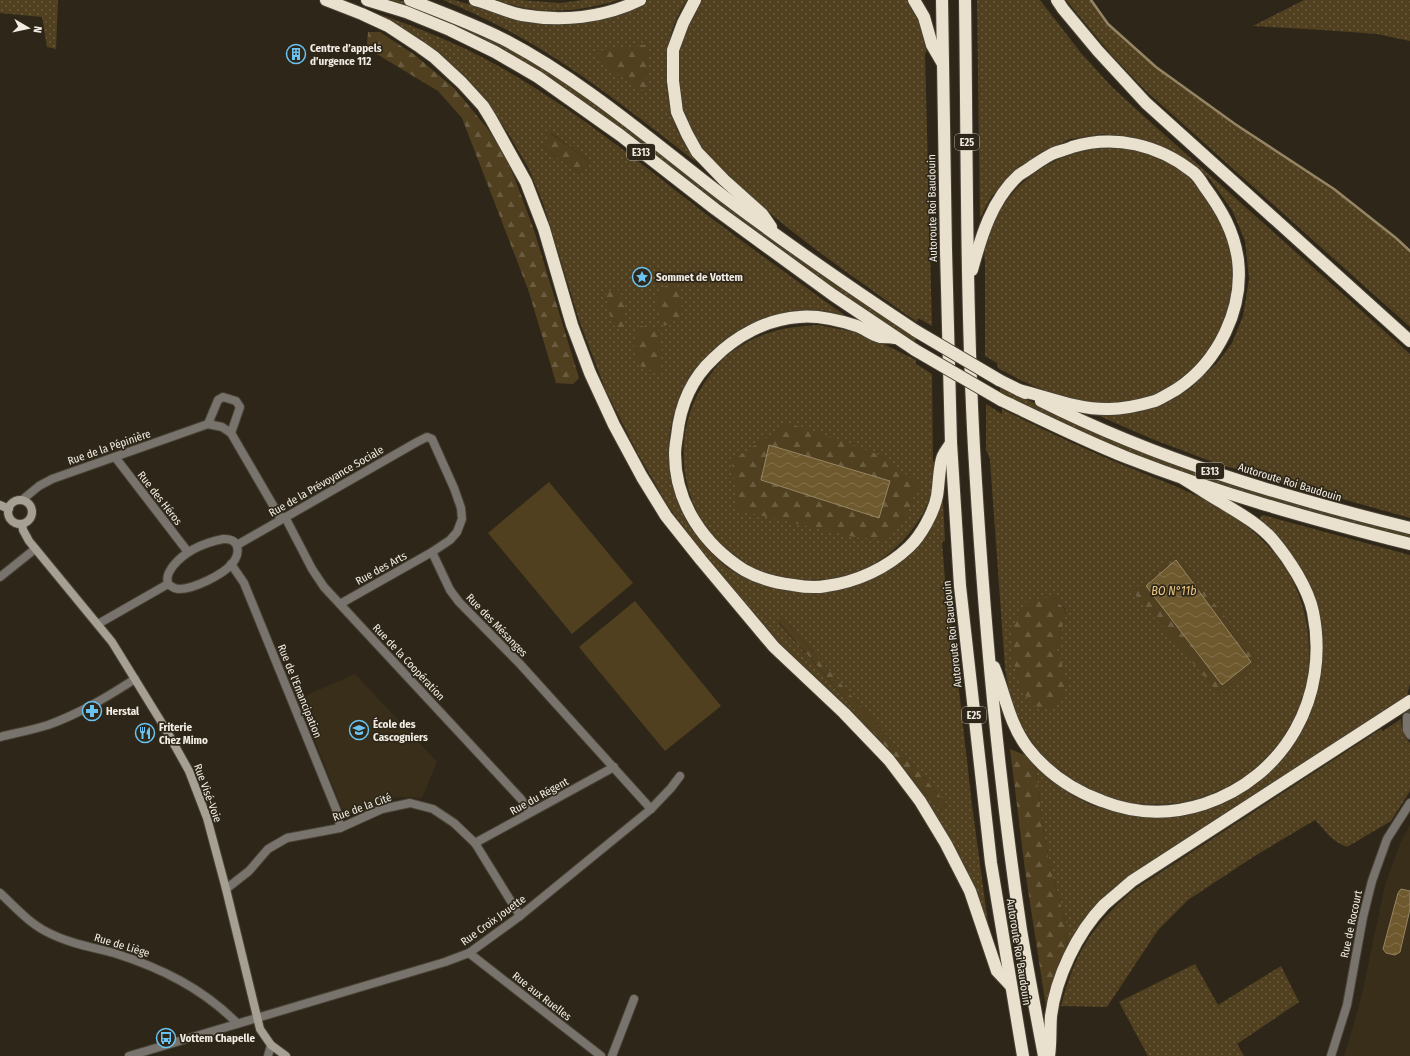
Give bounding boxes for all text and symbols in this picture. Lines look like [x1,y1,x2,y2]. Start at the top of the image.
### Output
north arrow [8,8,48,48]
text: N [30,25,44,34]
place label: Centre d’appels d’urgence 112 [310,42,382,68]
building icon: Centre d’appels d’urgence 112 [285,43,307,65]
road number: E25 [955,134,979,150]
road number: E313 [627,144,655,160]
street label: Autoroute Roi Baudouin [925,154,940,262]
place icon: Sommet de Vottem [631,266,653,288]
place label: Sommet de Vottem [656,271,743,284]
street label: Rue de la Pépinière [66,427,152,468]
street label: Rue de la Prévoyance Sociale [267,443,386,520]
street label: Autoroute Roi Baudouin [1237,461,1343,504]
road number: E313 [1196,463,1224,479]
street label: Rue des Héros [135,469,185,528]
street label: Rue des Arts [353,549,409,588]
street label: Autoroute Roi Baudouin [940,580,965,688]
water label: BO N°11b [1151,584,1197,598]
street label: Rue des Mésanges [463,591,530,660]
street label: Rue de la Coopération [370,621,447,703]
street label: Rue de l'Emancipation [275,642,324,740]
pharmacy icon: Herstal [81,700,103,722]
place label: Herstal [106,705,140,718]
road number: E25 [962,707,986,723]
place label: École des Cascogniers [373,717,428,744]
school or university icon: École des Cascogniers [348,719,370,741]
place label: Friterie Chez Mimo [159,721,208,747]
restaurant icon: Friterie Chez Mimo [134,722,156,744]
street label: Rue Visé-Voie [191,762,224,824]
street label: Rue du Régent [508,775,571,818]
street label: Rue de la Cité [331,791,393,824]
street label: Rue de Rocourt [1338,889,1365,959]
street label: Rue Croix Jouette [458,892,528,948]
street label: Autoroute Roi Baudouin [1004,898,1033,1006]
street label: Rue de Liège [93,931,151,960]
street label: Rue aux Ruelles [510,969,574,1024]
bus stop icon: Vottem Chapelle [155,1027,177,1049]
place label: Vottem Chapelle [179,1032,256,1045]

